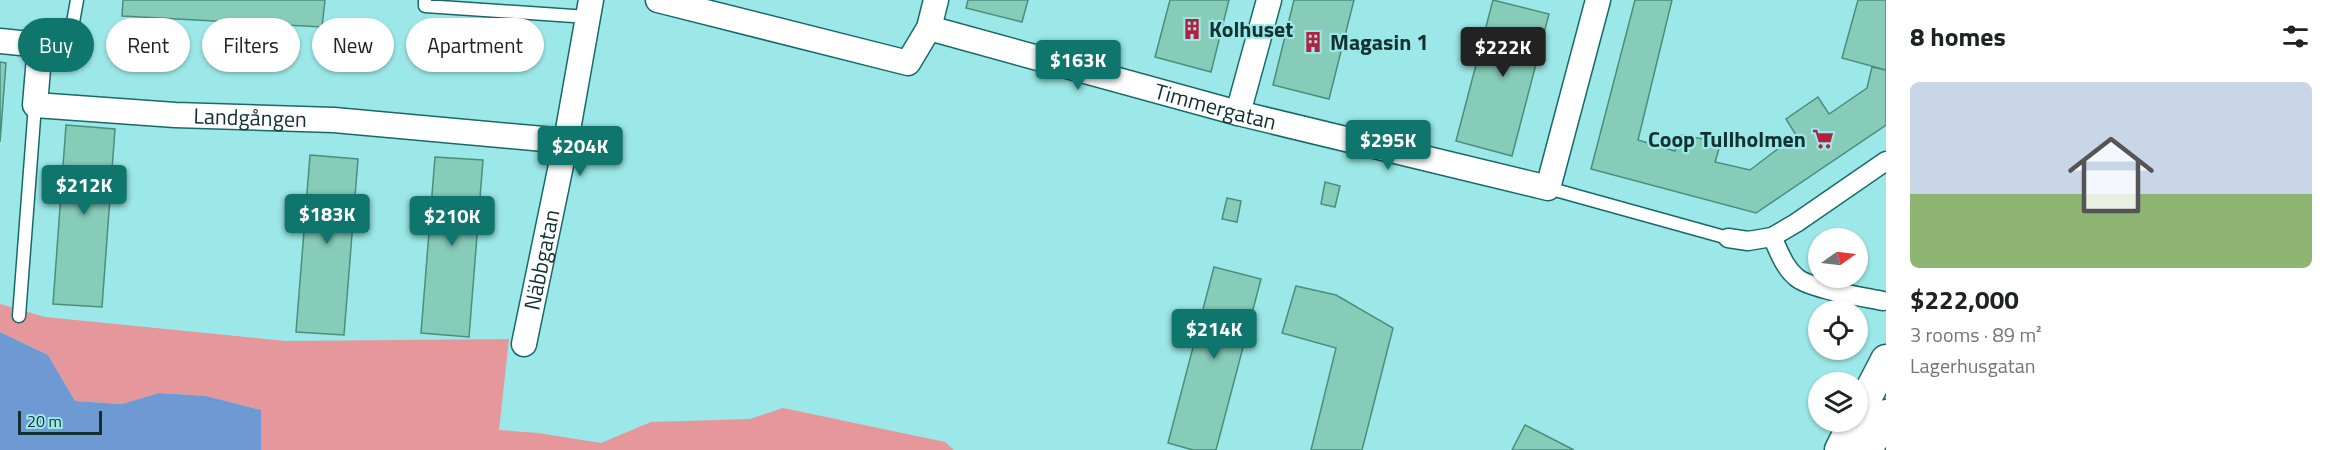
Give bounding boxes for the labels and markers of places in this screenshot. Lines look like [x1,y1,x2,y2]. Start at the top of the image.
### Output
place label: Kolhuset [1209,12,1293,46]
building icon: Kolhuset [1180,17,1204,41]
place label: Magasin 1 [1330,25,1429,59]
pin: $222K [1461,27,1545,78]
building icon: Magasin 1 [1301,30,1325,54]
pin: $163K [1036,40,1120,91]
pin: $295K [1346,120,1430,171]
place label: Coop Tullholmen [1648,122,1806,156]
pin: $204K [538,126,622,177]
supermarket icon: Coop Tullholmen [1811,127,1835,151]
pin: $212K [42,165,126,216]
pin: $183K [285,194,369,245]
pin: $210K [410,196,494,247]
pin: $214K [1172,309,1256,360]

